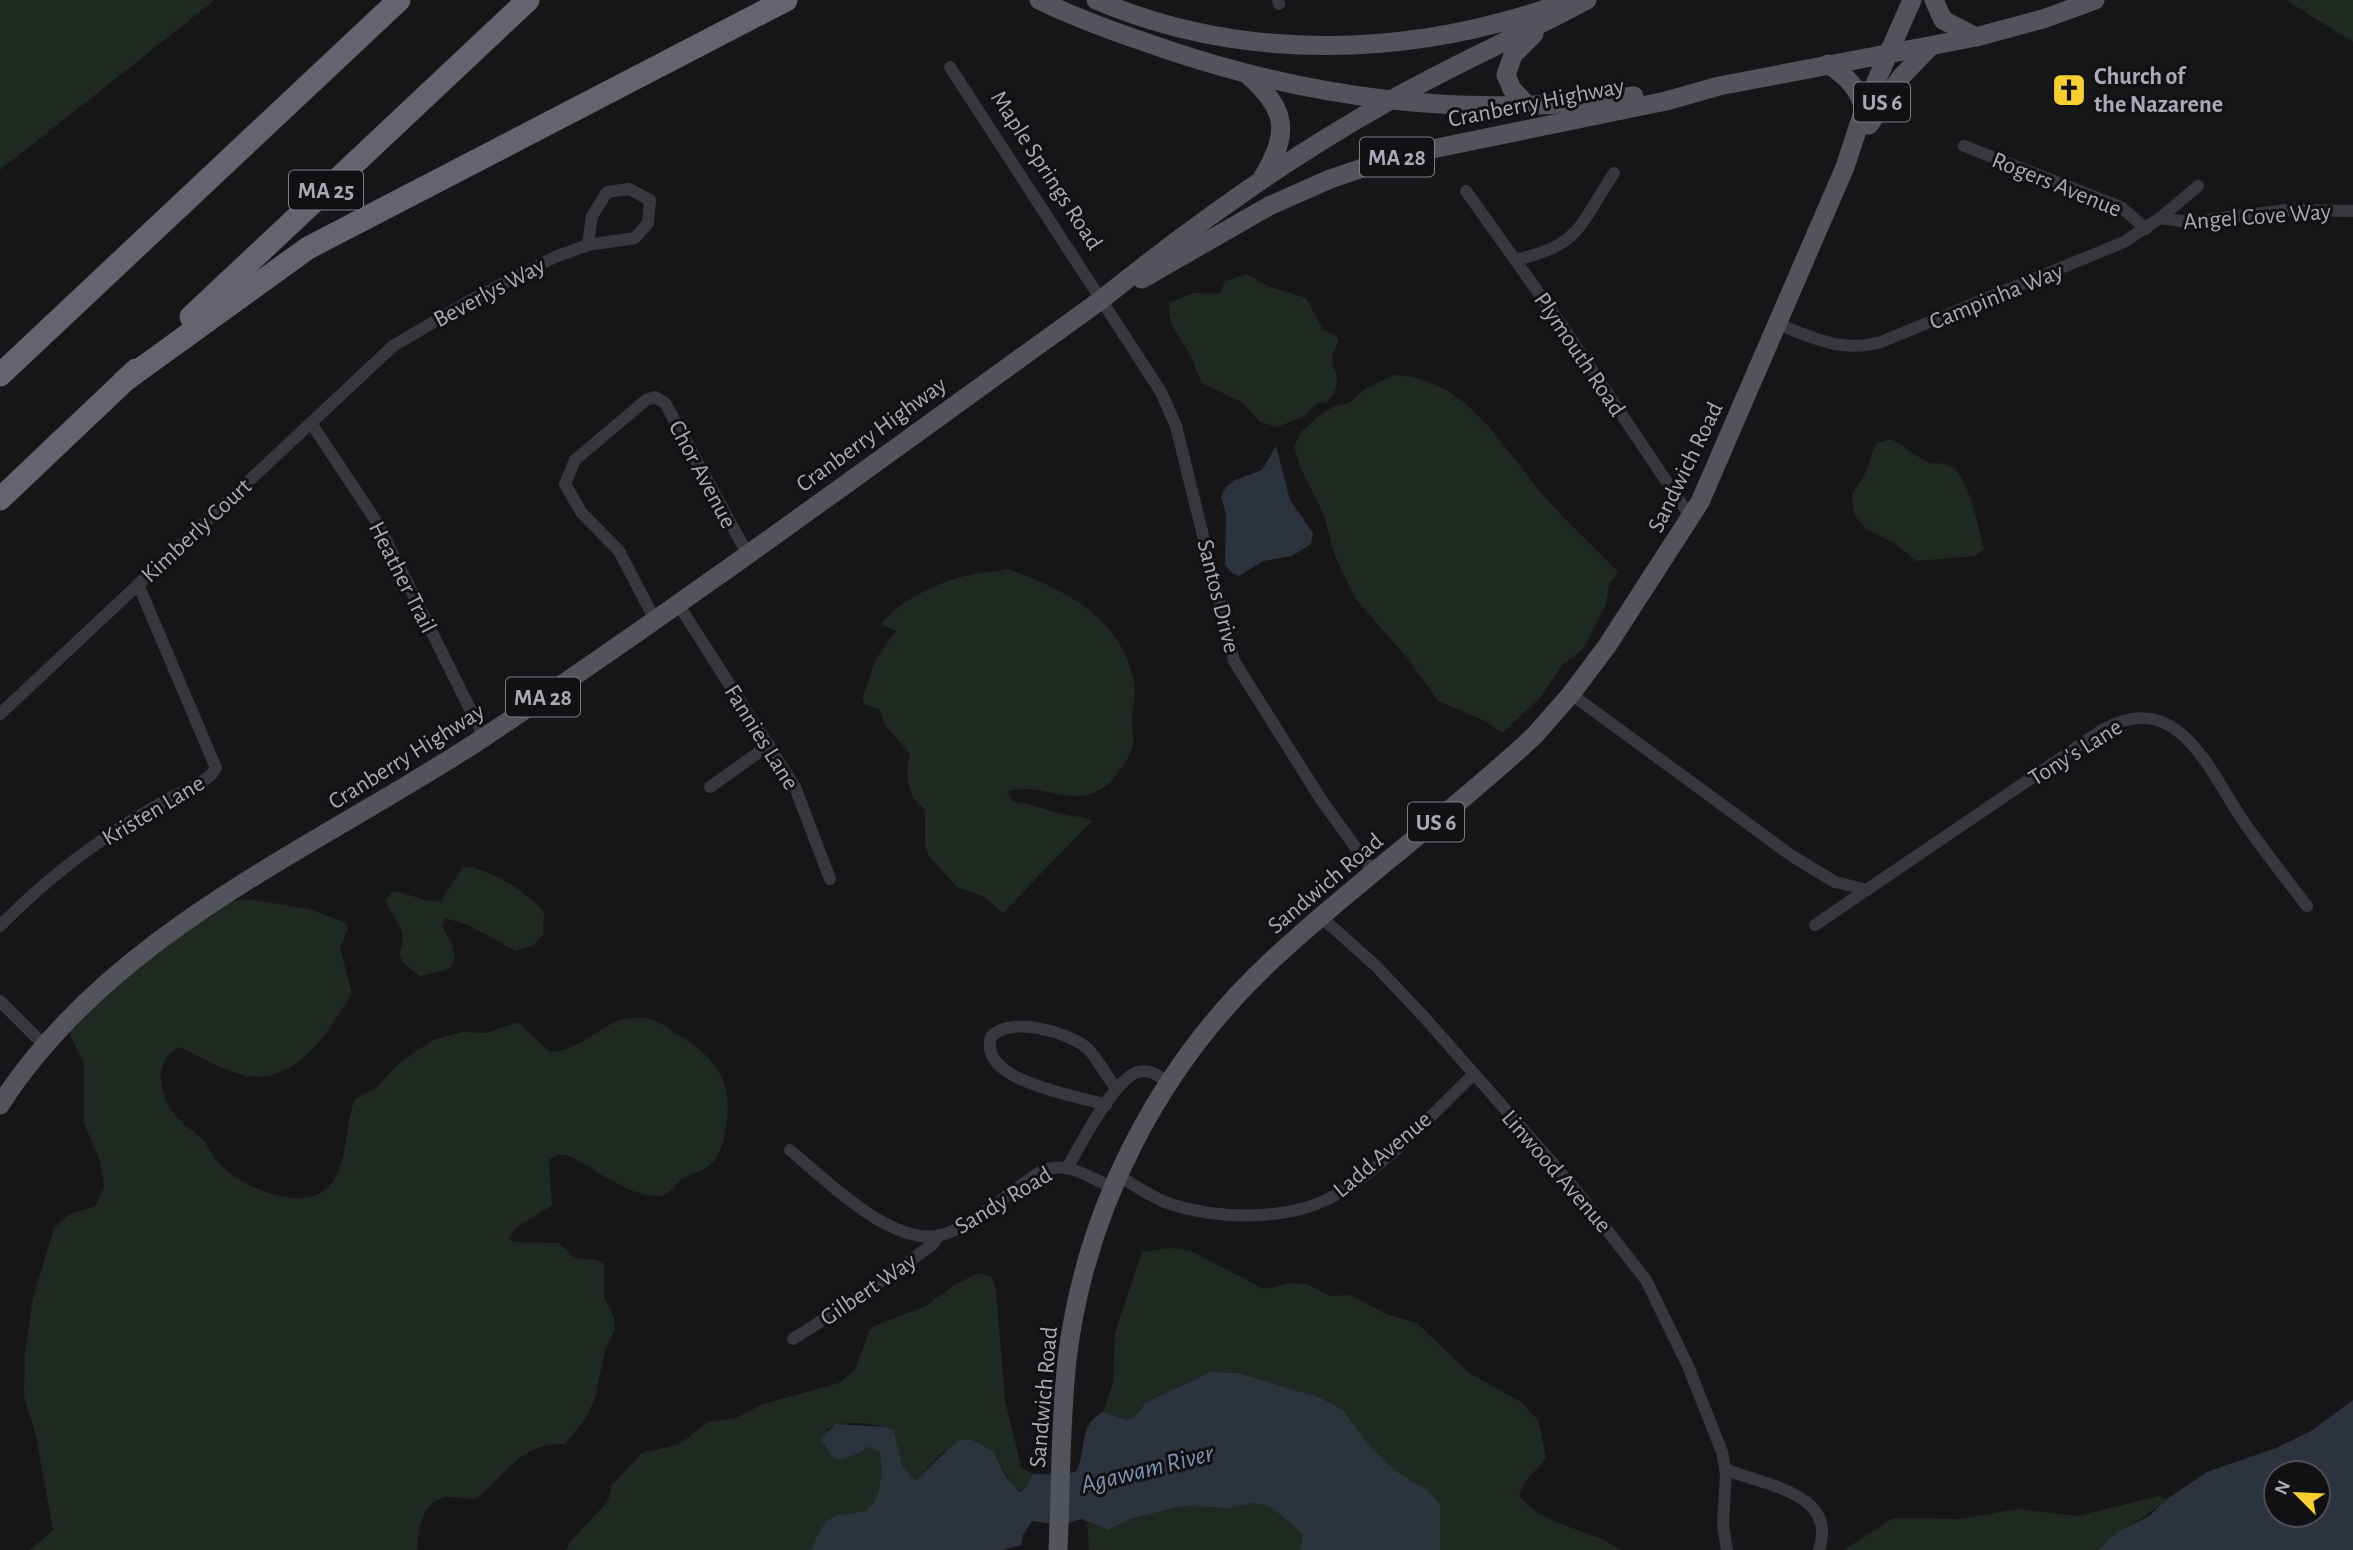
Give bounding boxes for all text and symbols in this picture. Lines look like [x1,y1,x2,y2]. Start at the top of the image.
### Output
place label: Church of the Nazarene [2094,65,2223,117]
church icon: Church of the Nazarene [2050,71,2088,109]
street label: Cranberry Highway [1446,74,1626,132]
road number: US 6 [1854,82,1910,122]
street label: Maple Springs Road [986,87,1106,254]
road number: MA 28 [1360,138,1434,176]
street label: Rogers Avenue [1988,148,2125,222]
road number: MA 25 [289,170,363,210]
street label: Angel Cove Way [2182,200,2332,234]
street label: Beverlys Way [430,254,549,332]
street label: Campinha Way [1926,259,2067,335]
street label: Plymouth Road [1529,288,1629,421]
street label: Cranberry Highway [792,373,951,497]
street label: Sandwich Road [1644,398,1728,536]
street label: Chor Avenue [664,417,740,532]
street label: Kimberly Court [137,474,257,587]
street label: Heather Trail [364,518,440,637]
street label: Santos Drive [1192,537,1244,655]
road number: MA 28 [506,678,580,716]
street label: Fannies Lane [719,681,803,794]
street label: Cranberry Highway [324,699,489,814]
street label: Tony's Lane [2025,715,2126,791]
street label: Kristen Lane [98,771,209,851]
road number: US 6 [1408,802,1464,842]
street label: Sandwich Road [1264,829,1388,939]
street label: Linwood Avenue [1497,1106,1616,1237]
street label: Ladd Avenue [1329,1107,1436,1202]
street label: Sandy Road [951,1163,1056,1239]
street label: Gilbert Way [816,1249,921,1331]
street label: Sandwich Road [1026,1325,1062,1469]
water label: Agawam River [1077,1440,1218,1498]
north arrow [2262,1459,2332,1529]
text: N [2271,1478,2294,1498]

